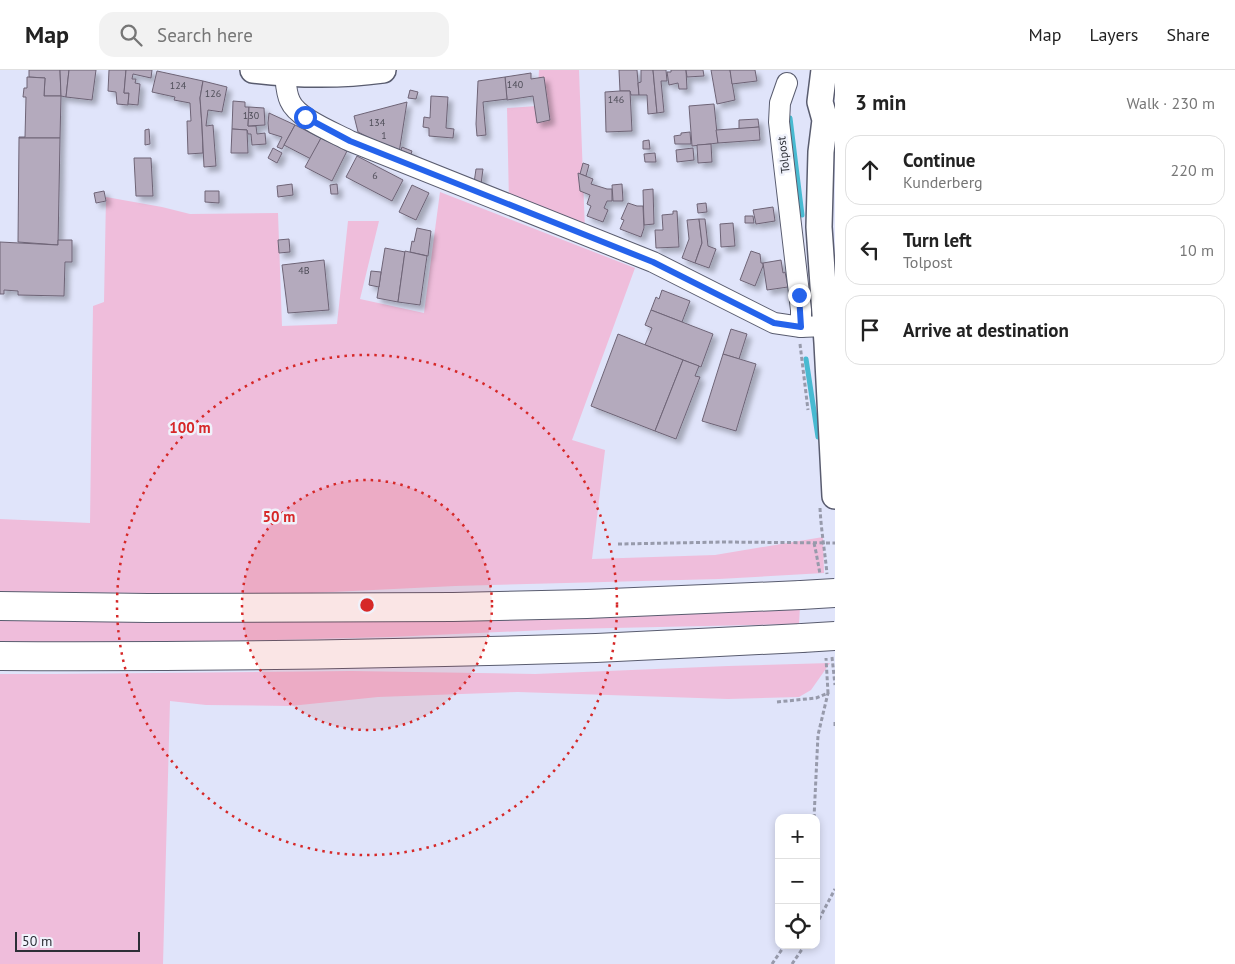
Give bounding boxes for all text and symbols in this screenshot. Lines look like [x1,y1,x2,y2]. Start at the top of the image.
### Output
search box [99,12,449,57]
text: Map [25,19,69,50]
icon: search [117,21,145,49]
text: Search here [157,23,253,47]
text: Map [1029,23,1061,46]
text: Layers [1089,23,1138,46]
text: Share [1166,23,1210,46]
house number: 140 [507,78,524,91]
house number: 124 [170,79,187,92]
house number: 126 [205,87,221,100]
text: 3 min [855,89,906,116]
house number: 146 [608,93,624,106]
text: Walk · 230 m [1126,93,1215,113]
route start [294,106,317,129]
house number: 130 [243,109,260,122]
house number: 134 [369,116,386,129]
house number: 1 [381,129,387,142]
street label: Tolpost [773,136,793,174]
text: Continue [903,148,975,172]
icon: ahead [856,156,884,184]
text: 220 m [1171,160,1214,180]
house number: 6 [372,169,378,182]
text: Kunderberg [903,172,983,192]
text: Turn left [903,228,972,252]
icon: left [856,236,884,264]
text: 10 m [1179,240,1214,260]
text: Tolpost [903,252,952,272]
house number: 4B [298,264,310,277]
route end [788,284,811,307]
icon: arrive [856,316,884,344]
text: Arrive at destination [903,318,1069,342]
text: 100 m [169,418,211,437]
text: 50 m [263,507,295,526]
centre of rings [358,596,376,614]
map controls [775,814,820,949]
button: + [775,814,820,859]
button: − [775,859,820,904]
button: locate [775,904,820,949]
scale bar [15,929,140,952]
text: 50 m [22,932,52,950]

